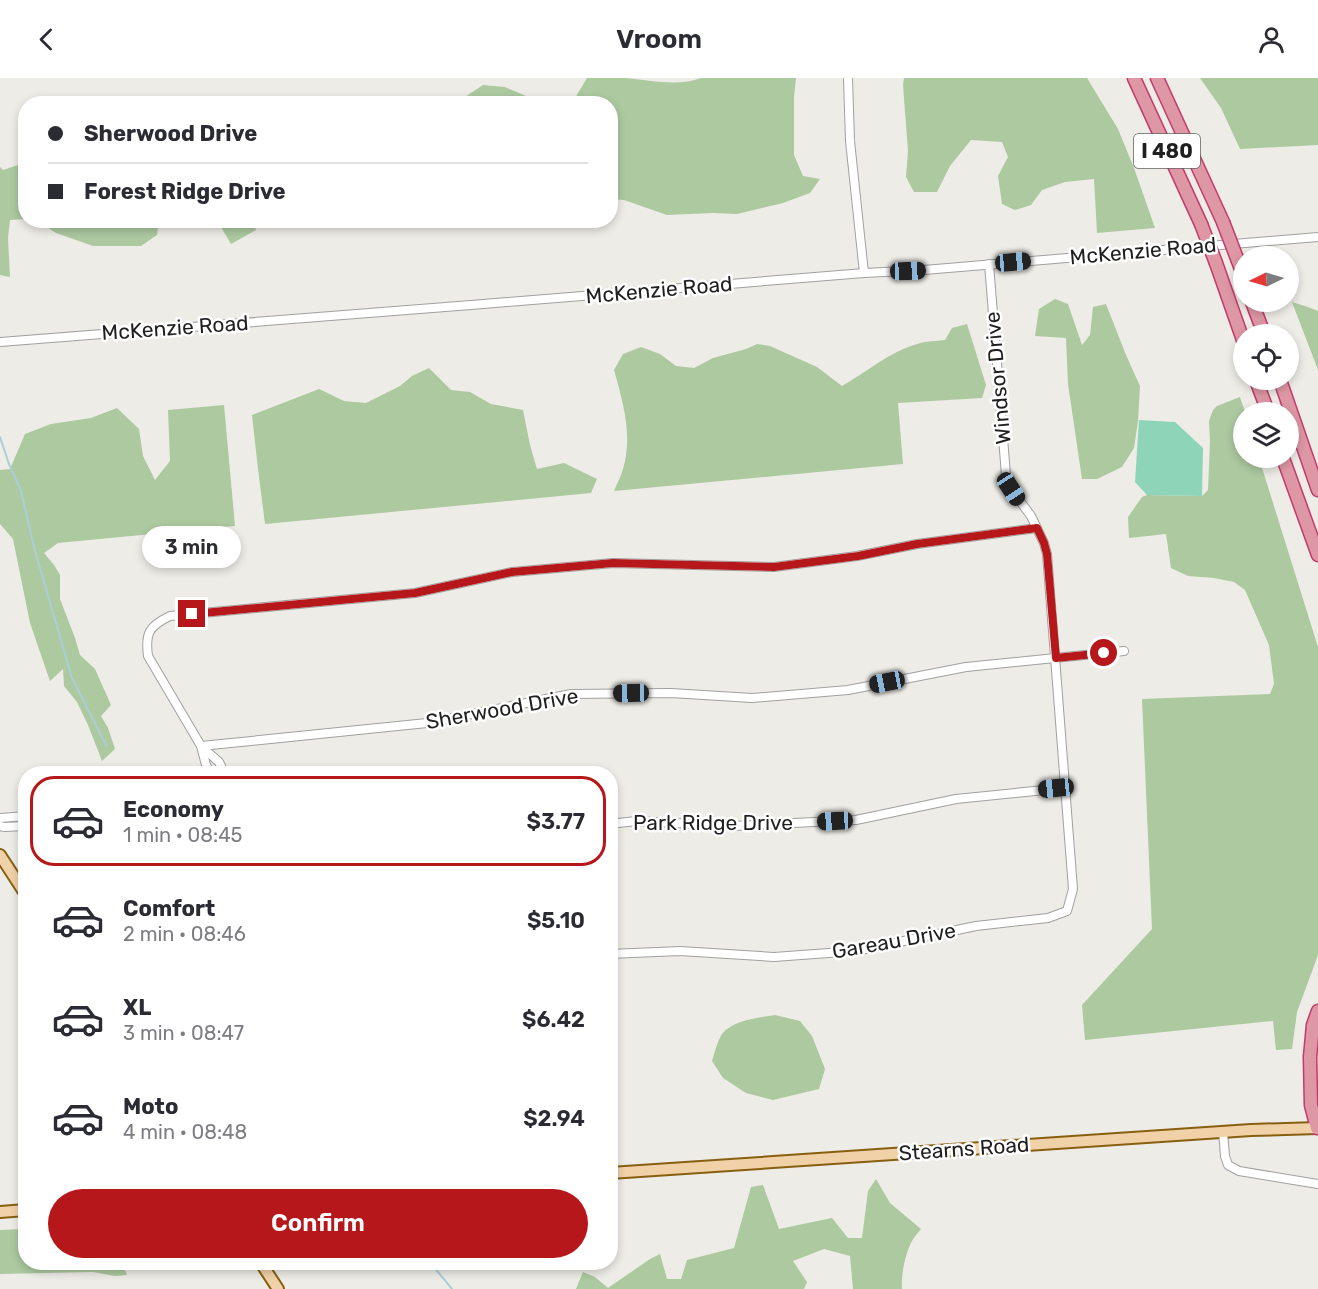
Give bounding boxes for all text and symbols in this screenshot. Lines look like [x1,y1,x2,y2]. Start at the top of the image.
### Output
icon: back [30,23,63,56]
text: Vroom [616,23,702,55]
icon: person [1255,23,1288,56]
text: Sherwood Drive [84,120,257,147]
road number: I 480 [1134,134,1200,168]
text: Forest Ridge Drive [84,178,286,205]
street label: McKenzie Road [1069,232,1217,269]
north arrow [1233,246,1299,312]
map controls [1233,246,1299,468]
car [994,251,1032,273]
car [890,261,926,281]
street label: McKenzie Road [585,271,733,308]
street label: McKenzie Road [101,310,249,345]
street label: Windsor Drive [979,311,1016,445]
button: locate [1233,324,1299,390]
button: layers [1233,402,1299,468]
car [994,469,1028,509]
callout: 3 min [142,527,242,569]
text: 3 min [165,535,218,559]
route end [178,600,205,627]
route start [1090,639,1117,666]
car [868,670,906,694]
street label: Sherwood Drive [424,683,580,734]
car [613,684,649,702]
car [1037,777,1075,799]
icon: car [51,794,105,848]
text: Economy [123,796,224,823]
text: $3.77 [526,808,585,835]
street label: Park Ridge Drive [633,810,793,835]
car [817,811,853,831]
text: 1 min · 08:45 [123,823,242,847]
icon: car [51,893,105,947]
text: Comfort [123,895,215,922]
text: $5.10 [527,907,585,934]
street label: Gareau Drive [830,917,958,964]
text: 2 min · 08:46 [123,922,246,946]
icon: car [51,992,105,1046]
text: XL [123,994,151,1021]
text: $6.42 [522,1006,585,1033]
text: 3 min · 08:47 [123,1021,244,1045]
icon: car [51,1091,105,1145]
text: Moto [123,1093,178,1120]
text: $2.94 [523,1105,585,1132]
text: 4 min · 08:48 [123,1120,247,1144]
street label: Stearns Road [898,1131,1030,1166]
button: Confirm [48,1189,588,1258]

